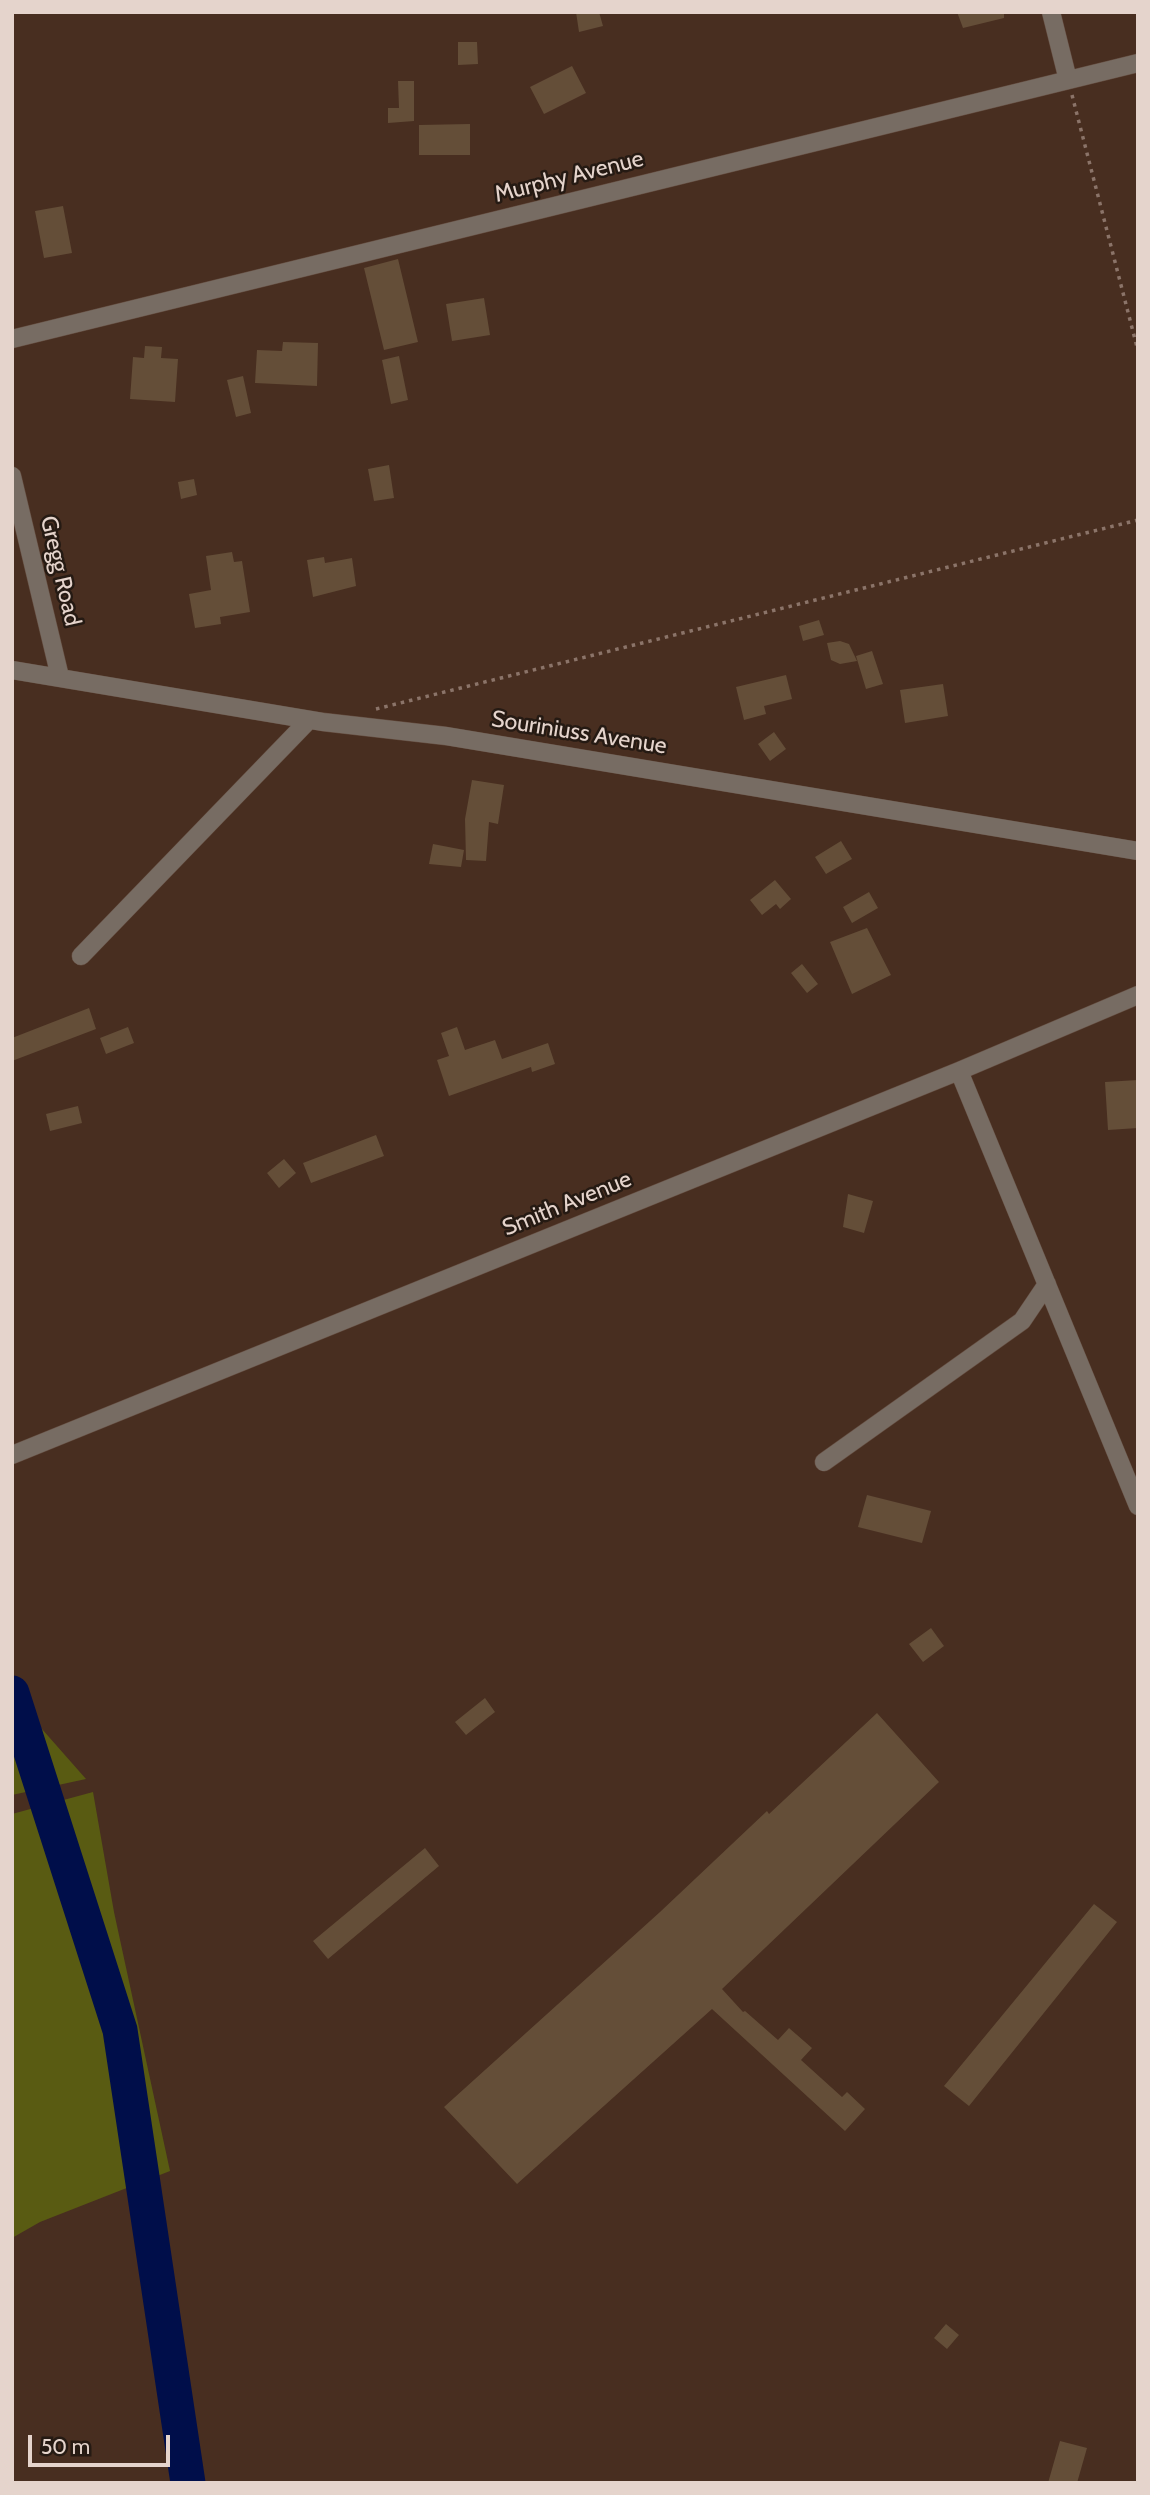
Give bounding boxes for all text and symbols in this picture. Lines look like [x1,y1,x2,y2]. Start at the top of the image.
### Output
street label: Murphy Avenue [492,145,646,209]
street label: Gregg Road [34,513,86,629]
street label: Souriniuss Avenue [489,706,669,760]
street label: Smith Avenue [498,1166,636,1242]
scale bar [32,2422,173,2466]
text: 50 m [41,2434,90,2459]

